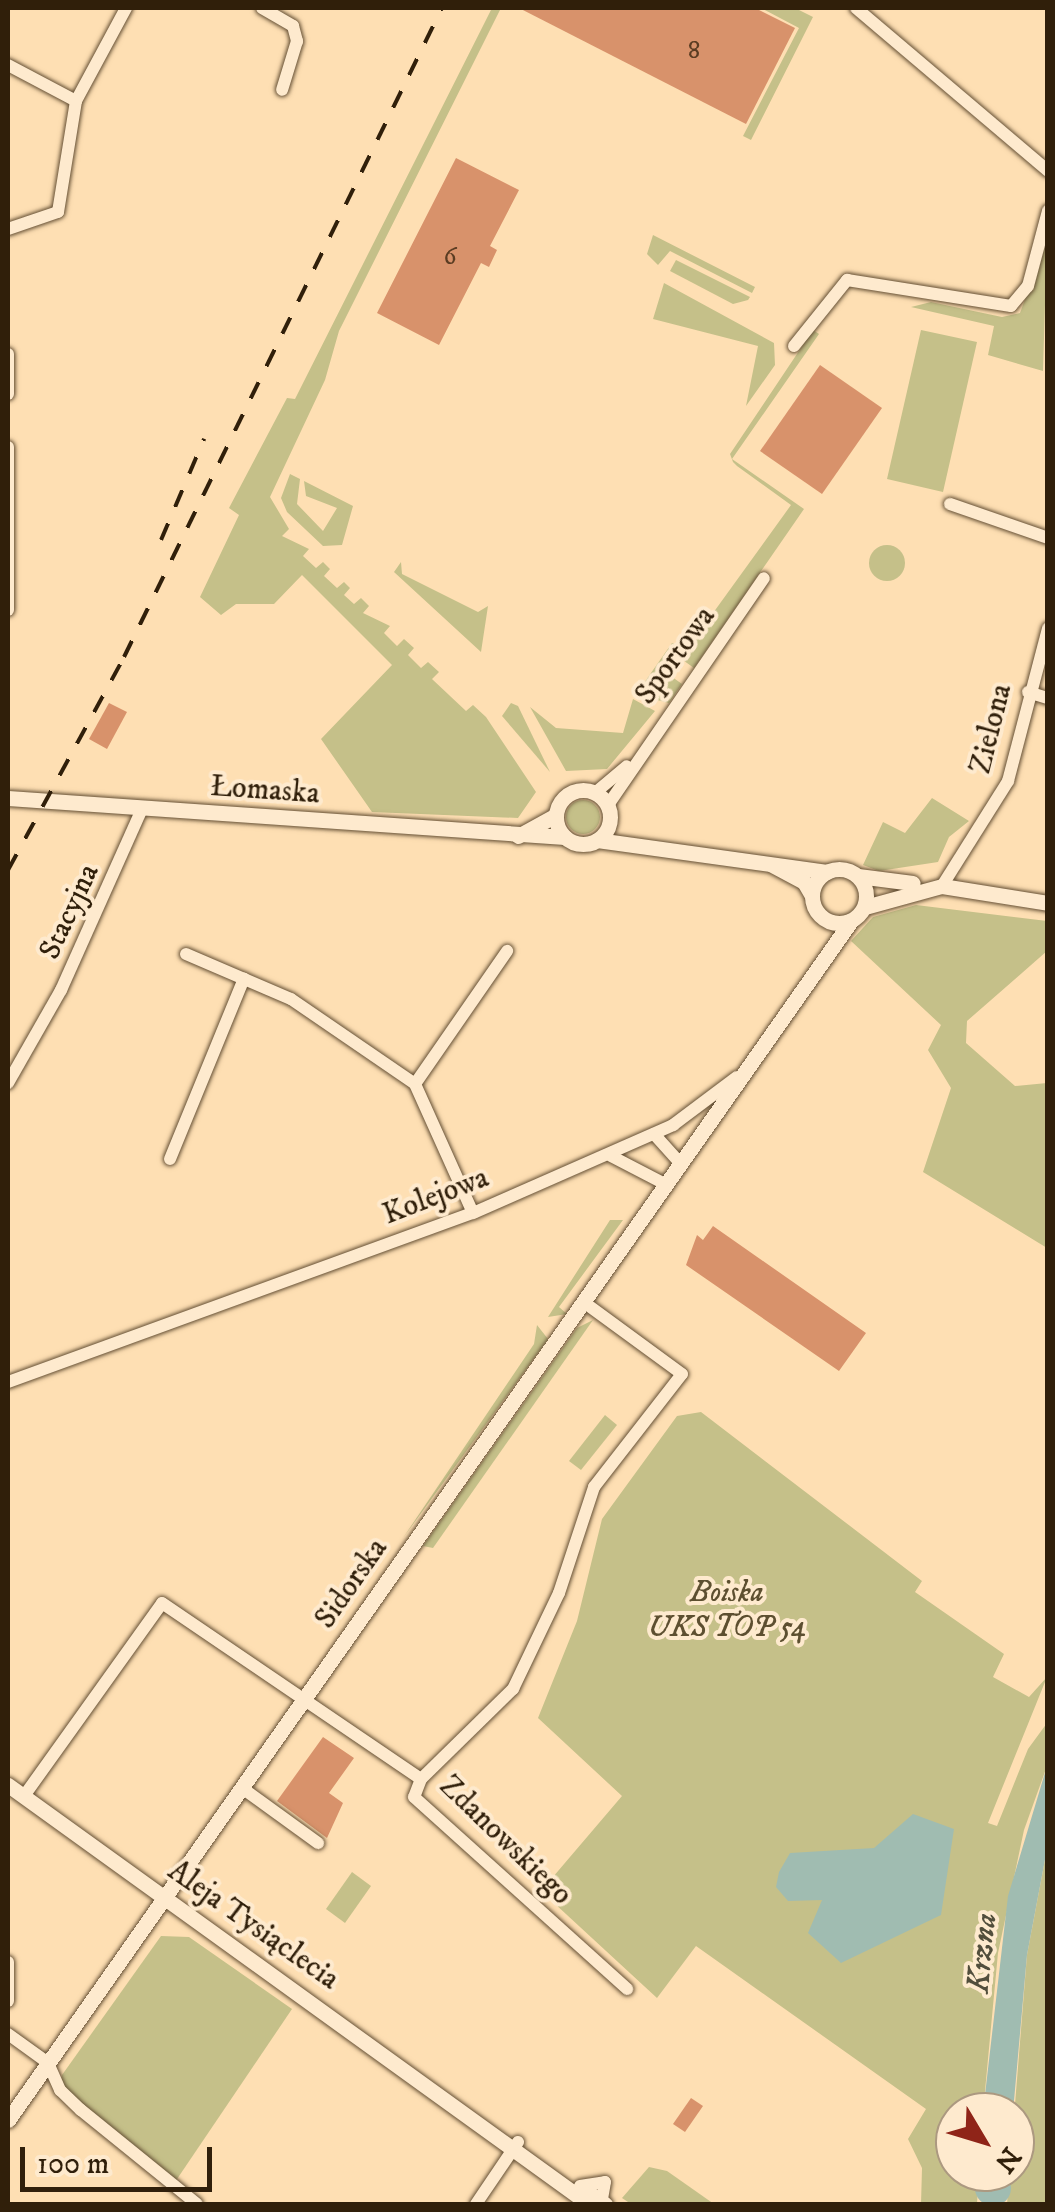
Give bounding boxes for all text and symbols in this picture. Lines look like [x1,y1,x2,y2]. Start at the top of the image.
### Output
house number: 8 [688,36,700,66]
house number: 6 [443,242,457,272]
street label: Sportowa [628,600,724,712]
street label: Zielona [963,680,1021,778]
street label: Łomaska [209,769,321,813]
street label: Stacyjna [32,859,108,965]
street label: Kolejowa [378,1160,494,1234]
street label: Sidorska [308,1532,396,1636]
park label: Boiska UKS TOP 54 [648,1575,806,1646]
street label: Zdanowskiego [431,1769,579,1913]
street label: Aleja Tysiąclecia [161,1854,345,1998]
water label: Krzna [960,1911,1006,1995]
north arrow [935,2092,1035,2192]
scale bar [25,2127,218,2189]
text: N [987,2140,1028,2179]
text: 100 m [37,2146,109,2183]

